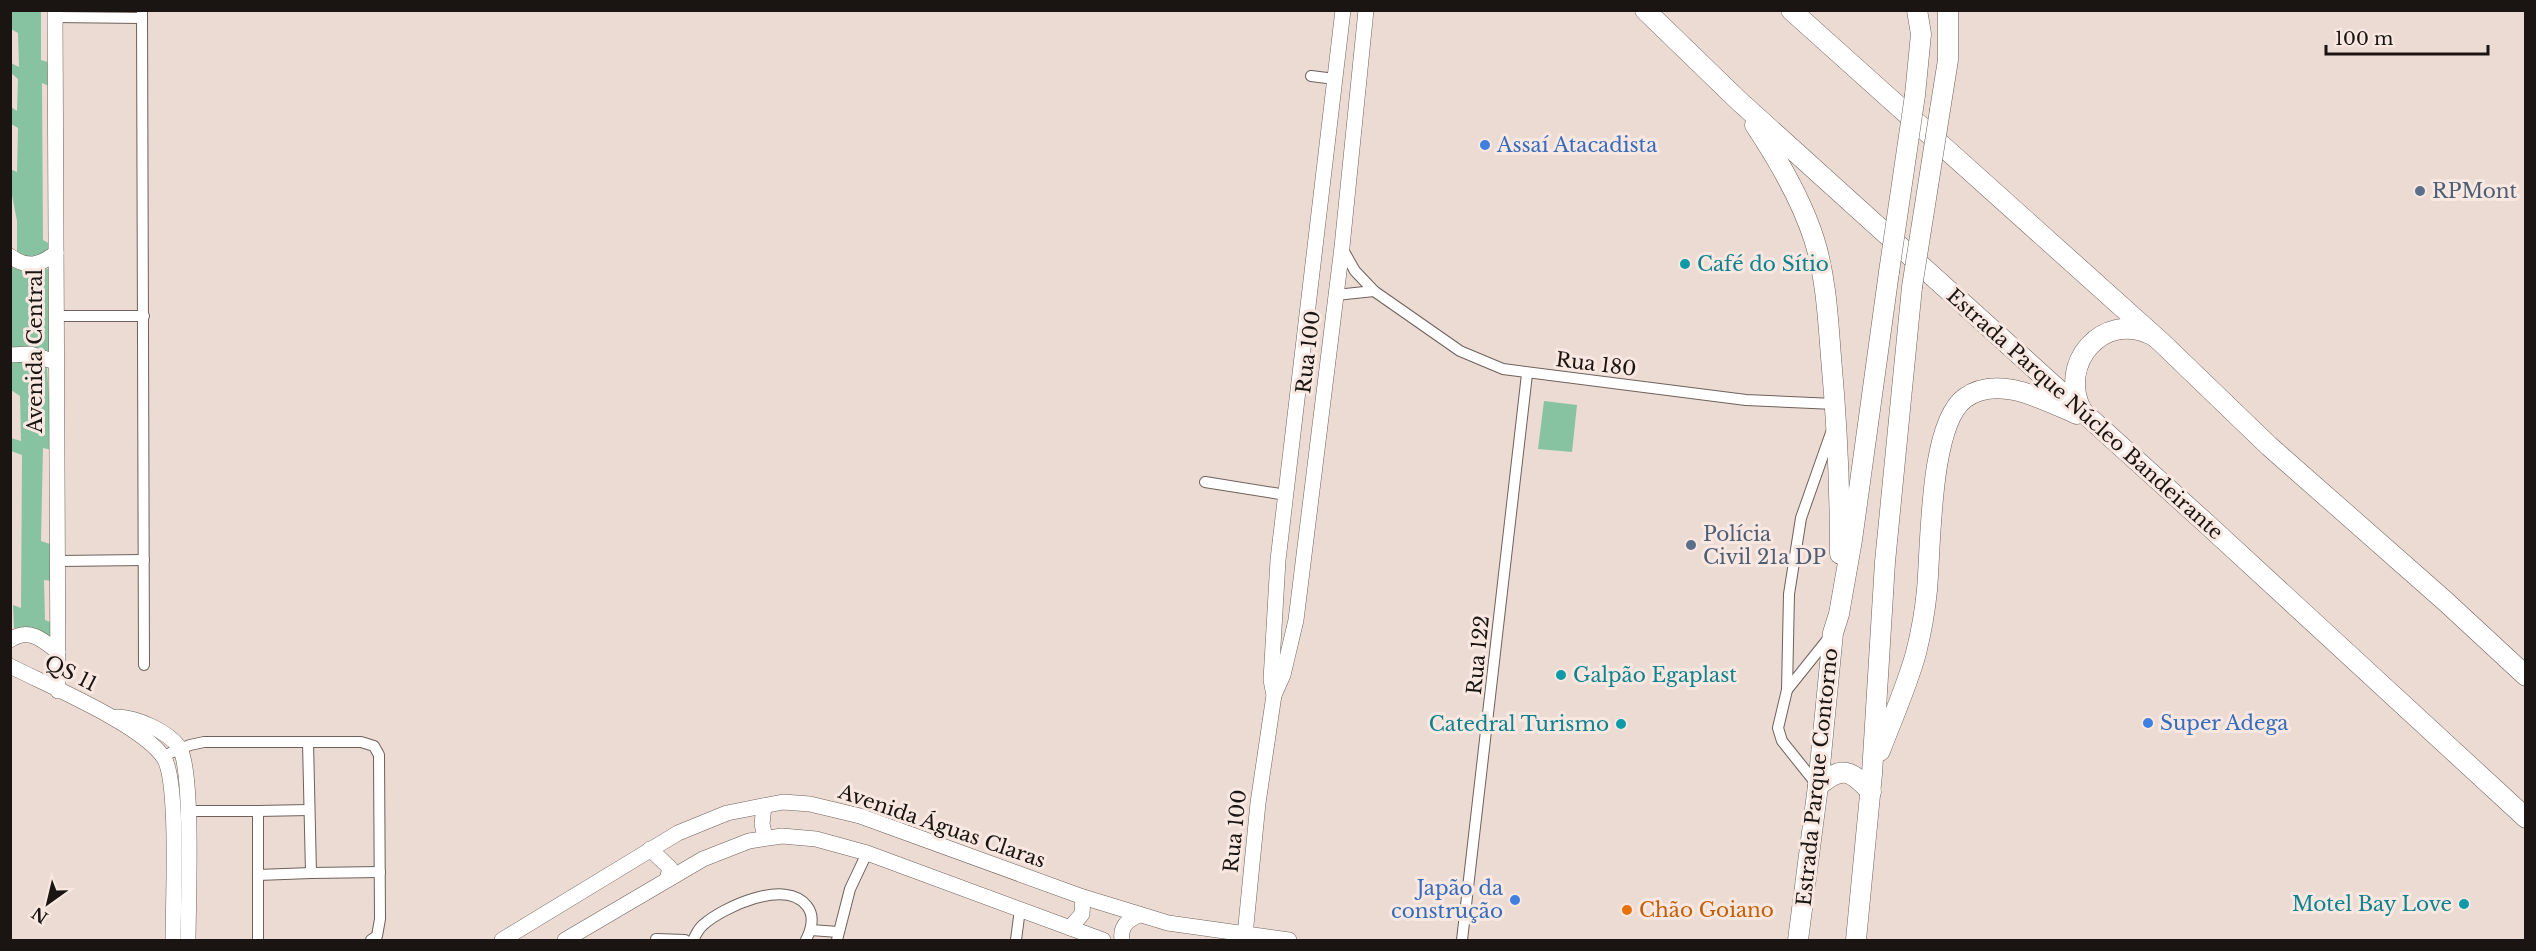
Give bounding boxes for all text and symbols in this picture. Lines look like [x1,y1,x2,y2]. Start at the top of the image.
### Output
scale bar [2326,18,2488,56]
text: 100 m [2335,28,2393,50]
place label: Assaí Atacadista [1496,133,1658,157]
marker: Assaí Atacadista [1478,138,1492,152]
place label: RPMont [2432,179,2518,203]
marker: RPMont [2413,184,2427,198]
place label: Café do Sítio [1697,252,1829,276]
marker: Café do Sítio [1678,257,1692,271]
street label: Avenida Central [23,269,47,434]
street label: Estrada Parque Núcleo Bandeirante [1942,284,2228,544]
street label: Rua 100 [1291,309,1325,395]
street label: Rua 180 [1554,347,1638,381]
place label: Polícia Civil 21a DP [1703,522,1826,569]
marker: Polícia Civil 21a DP [1684,538,1698,552]
street label: Rua 122 [1462,614,1494,696]
street label: Estrada Parque Contorno [1792,647,1842,907]
street label: QS 11 [41,650,101,696]
place label: Galpão Egaplast [1573,663,1737,687]
marker: Galpão Egaplast [1554,668,1568,682]
place label: Super Adega [2160,711,2289,735]
place label: Catedral Turismo [1429,712,1609,736]
marker: Super Adega [2141,716,2155,730]
marker: Catedral Turismo [1614,717,1628,731]
street label: Avenida Águas Claras [834,778,1049,873]
street label: Rua 100 [1219,788,1251,874]
north arrow [18,873,78,933]
place label: Japão da construção [1391,876,1504,923]
place label: Motel Bay Love [2292,892,2452,916]
marker: Japão da construção [1508,893,1522,907]
marker: Motel Bay Love [2457,897,2471,911]
place label: Chão Goiano [1639,898,1774,922]
text: N [28,903,51,928]
marker: Chão Goiano [1620,903,1634,917]

